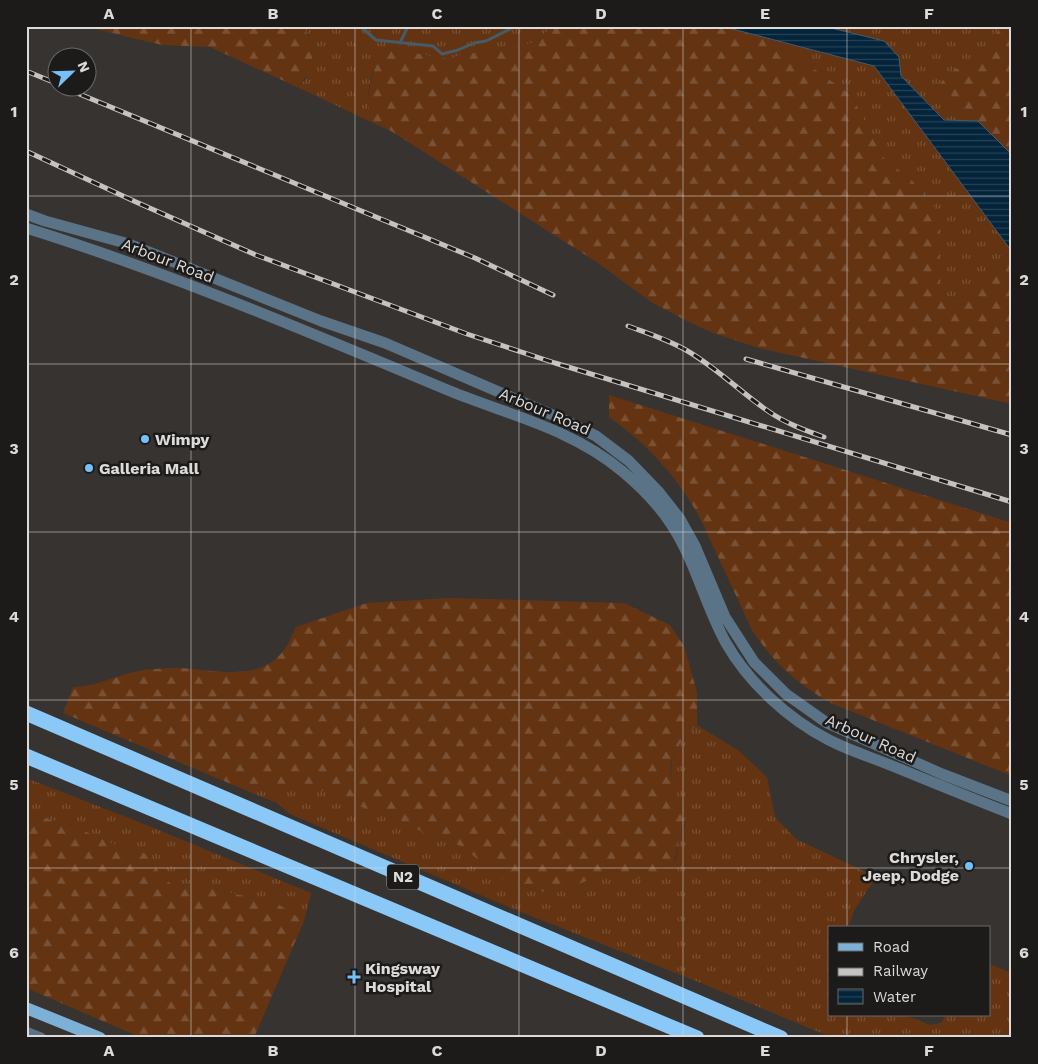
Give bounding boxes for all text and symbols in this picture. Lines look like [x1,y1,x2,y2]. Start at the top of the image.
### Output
text: A [104,4,115,23]
text: B [268,4,279,23]
text: C [432,4,443,23]
text: D [595,4,607,23]
text: E [760,4,770,23]
text: F [924,4,934,23]
north arrow [48,48,98,98]
text: N [75,59,93,75]
text: 1 [11,102,17,121]
text: 1 [1021,102,1027,121]
street label: Arbour Road [119,234,217,287]
text: 2 [9,270,19,289]
text: 2 [1019,270,1029,289]
street label: Arbour Road [496,384,593,439]
place label: Wimpy [155,430,210,449]
marker: Wimpy [139,433,151,445]
text: 3 [9,439,19,458]
text: 3 [1019,439,1029,458]
place label: Galleria Mall [99,459,200,478]
marker: Galleria Mall [83,462,95,474]
text: 4 [9,607,19,626]
text: 4 [1019,607,1029,626]
street label: Arbour Road [823,710,919,767]
text: 5 [9,775,19,794]
text: 5 [1019,775,1029,794]
place label: Chrysler, Jeep, Dodge [862,848,959,885]
marker: Chrysler, Jeep, Dodge [963,860,975,872]
road number: N2 [387,864,419,890]
legend [828,926,990,1016]
text: Road [873,938,910,956]
text: 6 [9,943,19,962]
text: 6 [1019,943,1029,962]
place label: Kingsway Hospital [365,959,441,996]
text: Railway [873,962,928,980]
marker: Kingsway Hospital [347,970,361,984]
text: Water [873,988,916,1006]
text: A [104,1041,115,1060]
text: B [268,1041,279,1060]
text: C [432,1041,443,1060]
text: D [595,1041,607,1060]
text: E [760,1041,770,1060]
text: F [924,1041,934,1060]

